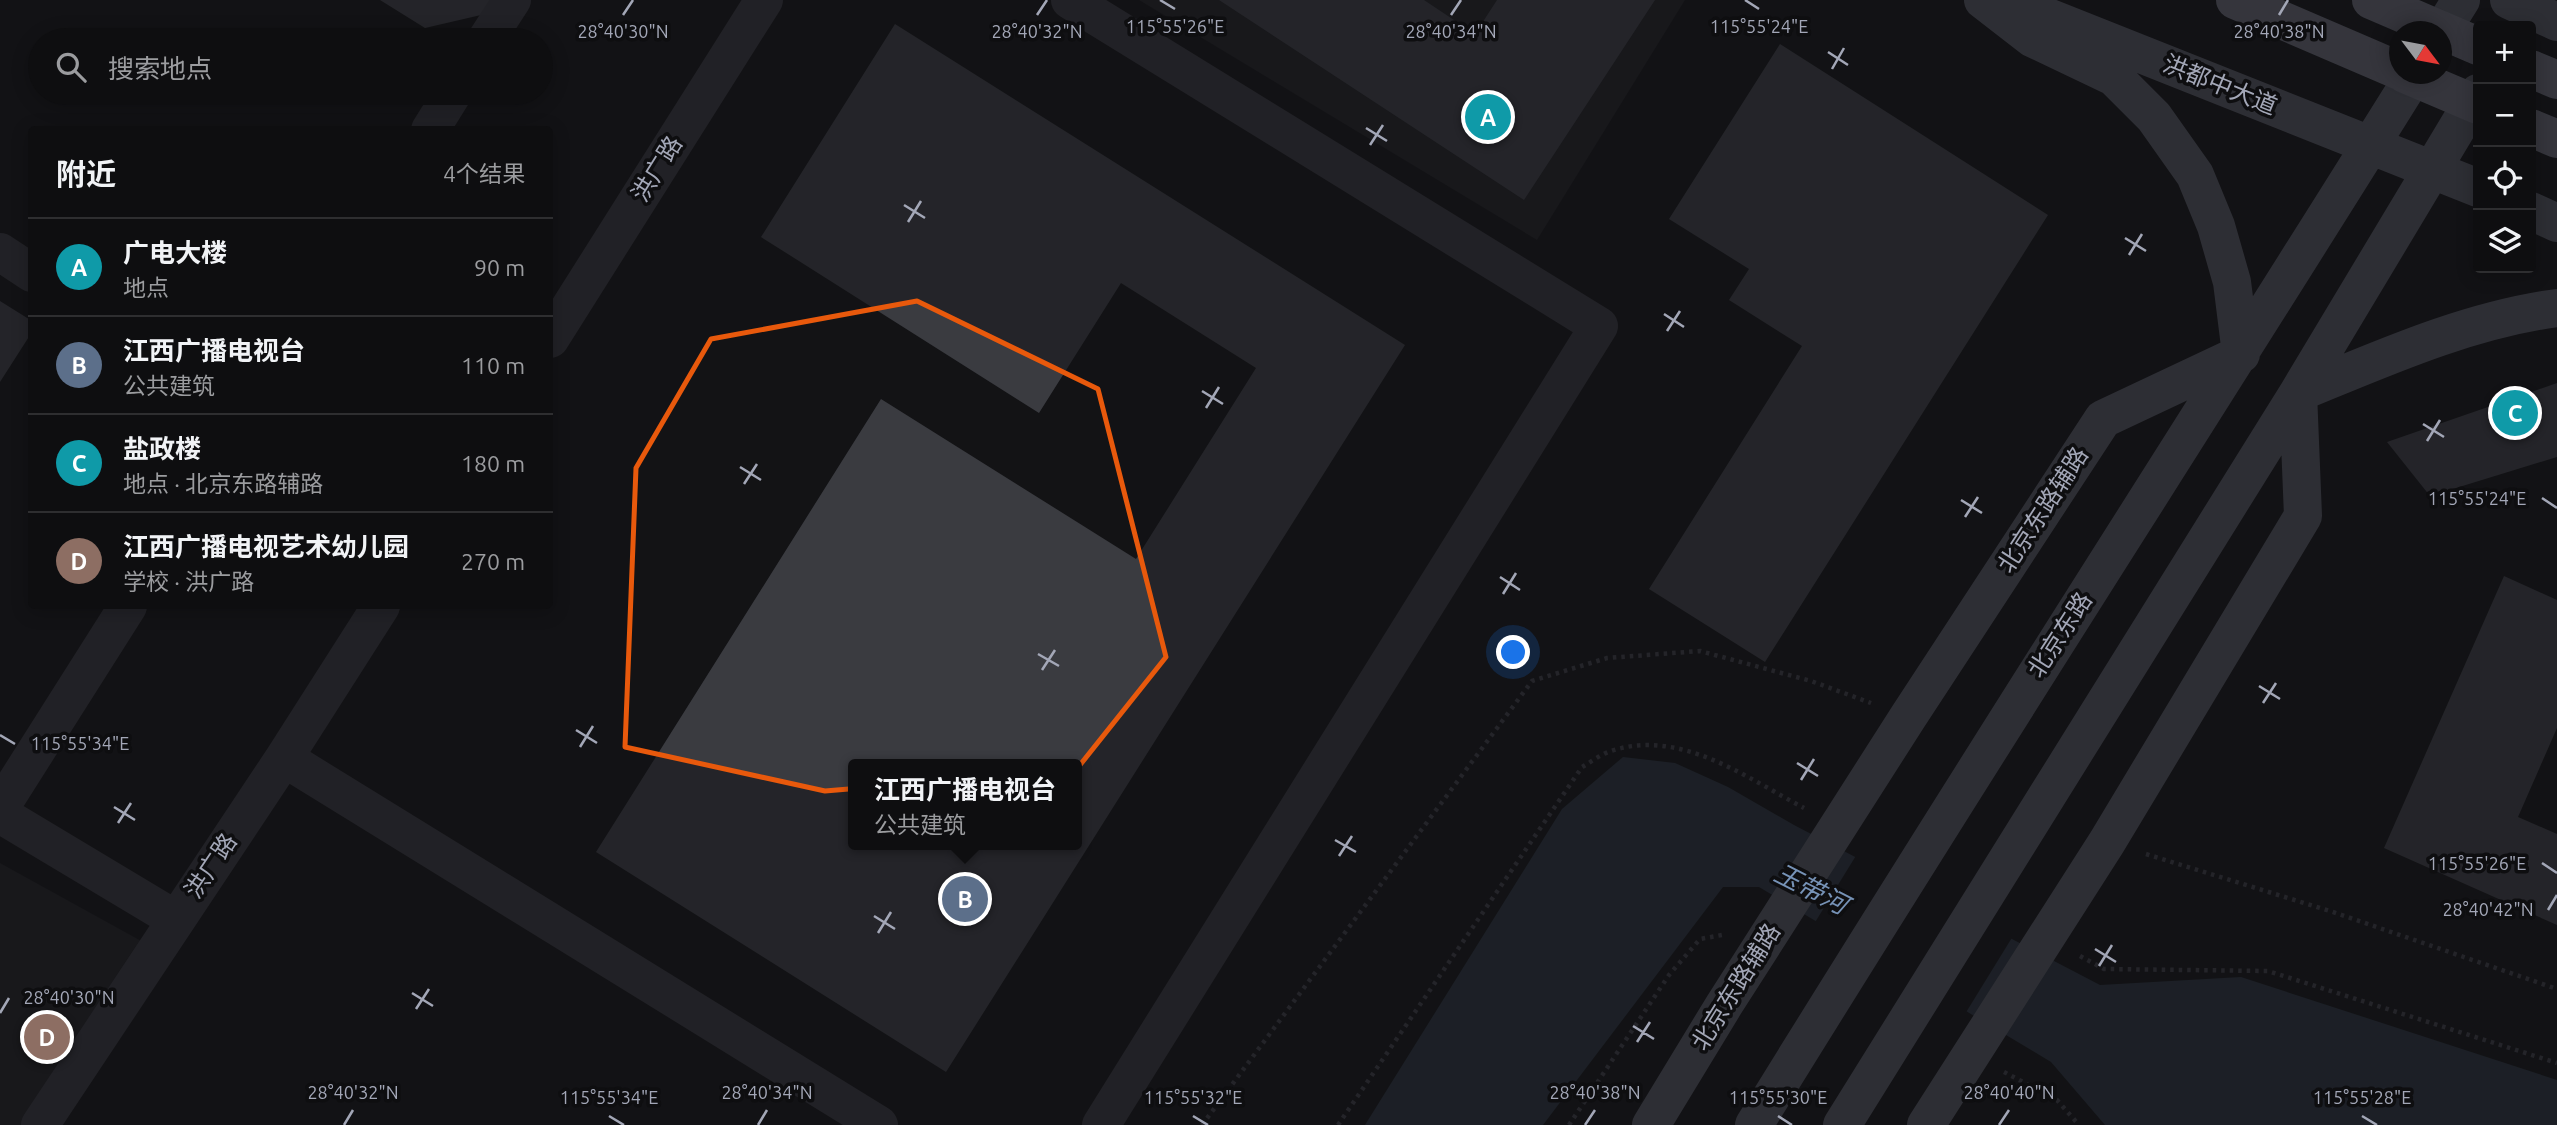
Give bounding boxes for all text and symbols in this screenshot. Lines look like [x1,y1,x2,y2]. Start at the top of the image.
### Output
text: 115°55'26"E [1126,16,1224,36]
text: 115°55'24"E [1710,16,1808,36]
text: 28°40'30"N [577,21,669,41]
text: 28°40'32"N [991,21,1083,41]
text: 28°40'34"N [1405,21,1497,41]
text: 28°40'38"N [2233,21,2325,41]
north arrow [2389,21,2452,84]
map controls [2473,21,2536,273]
button: + [2473,21,2536,84]
search box [28,28,553,105]
icon: search [52,48,90,86]
street label: 洪都中大道 [2159,50,2281,120]
text: 搜索地点 [108,54,212,83]
button: − [2473,84,2536,147]
pin: A [1465,91,1511,143]
street label: 洪广路 [626,131,687,206]
button: locate [2473,147,2536,210]
text: 附近 [56,157,116,191]
text: 4个结果 [443,161,525,186]
button: layers [2473,210,2536,273]
text: 广电大楼 [123,238,227,267]
text: A [71,255,87,280]
text: 90 m [474,255,525,280]
text: 地点 [123,275,169,300]
text: 江西广播电视台 [123,336,305,365]
text: B [71,353,87,378]
text: 110 m [461,353,525,378]
text: 公共建筑 [123,373,215,398]
pin: C [2492,387,2538,439]
text: 盐政楼 [123,434,201,463]
street label: 北京东路辅路 [1992,442,2093,577]
text: C [72,451,86,476]
text: 180 m [461,451,525,476]
text: 地点 · 北京东路辅路 [123,471,323,496]
text: 115°55'24"E [2428,488,2526,508]
text: 江西广播电视艺术幼儿园 [123,532,409,561]
text: D [71,549,87,574]
text: 270 m [461,549,525,574]
text: 学校 · 洪广路 [123,569,254,594]
street label: 北京东路 [2022,587,2097,682]
your location [1496,635,1530,669]
text: 115°55'34"E [31,733,129,753]
popup [848,759,1082,850]
text: 江西广播电视台 [874,775,1056,804]
text: 公共建筑 [874,812,966,837]
street label: 洪广路 [179,828,242,903]
text: 115°55'26"E [2428,853,2526,873]
water label: 玉带河 [1770,858,1857,921]
pin: B [942,873,988,925]
text: 28°40'42"N [2442,899,2534,919]
street label: 北京东路辅路 [1686,919,1785,1055]
text: 28°40'30"N [23,987,115,1007]
pin: D [24,1011,70,1063]
text: 28°40'32"N [307,1082,399,1102]
text: 28°40'34"N [721,1082,813,1102]
text: 28°40'38"N [1549,1082,1641,1102]
text: 28°40'40"N [1963,1082,2055,1102]
text: 115°55'34"E [560,1087,658,1107]
text: 115°55'32"E [1144,1087,1242,1107]
text: 115°55'30"E [1729,1087,1827,1107]
text: 115°55'28"E [2313,1087,2411,1107]

